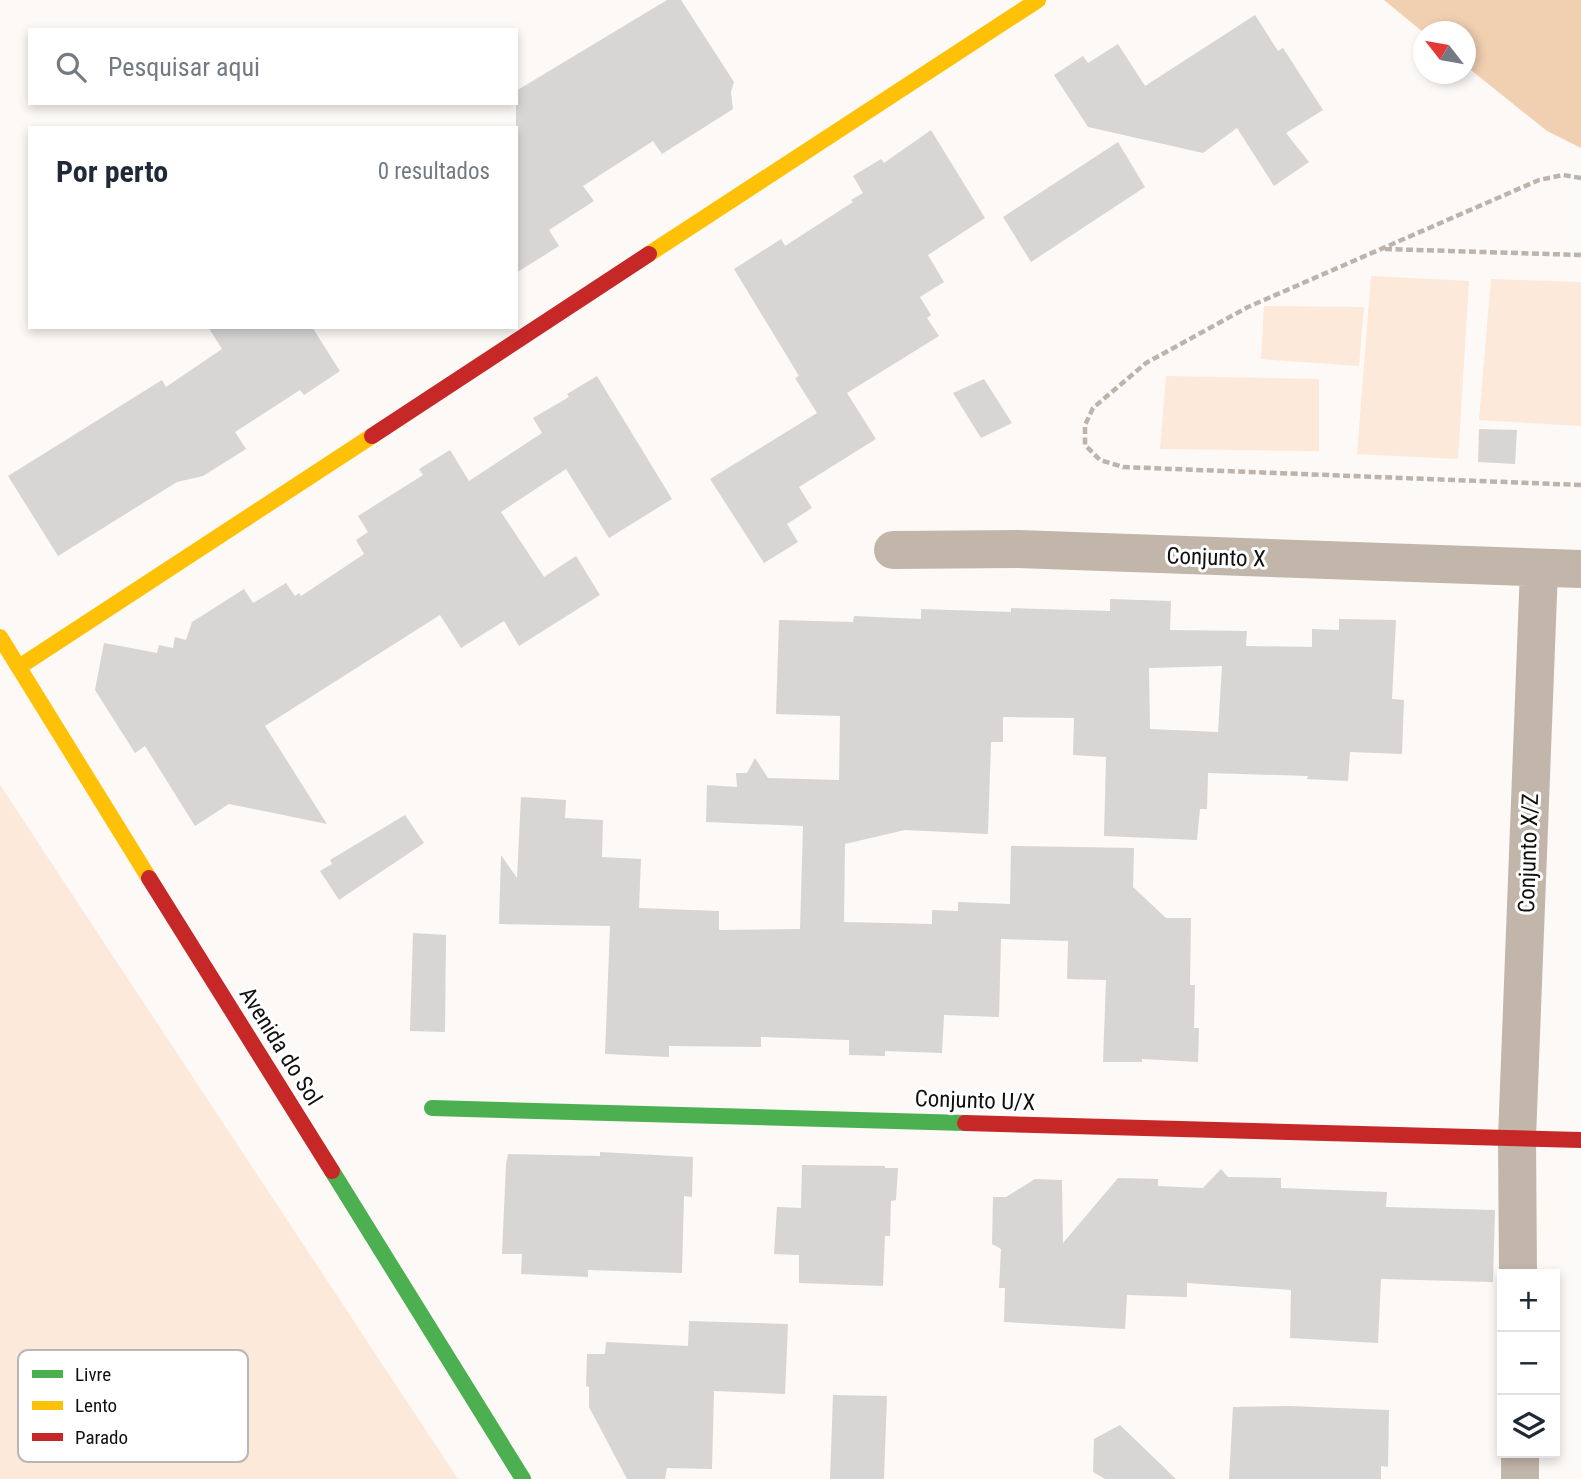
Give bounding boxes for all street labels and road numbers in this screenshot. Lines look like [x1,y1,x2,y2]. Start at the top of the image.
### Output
street label: Conjunto X [1166,542,1266,573]
street label: Conjunto X/Z [1513,793,1544,913]
street label: Avenida do Sol [234,982,328,1110]
street label: Conjunto U/X [914,1085,1036,1116]

